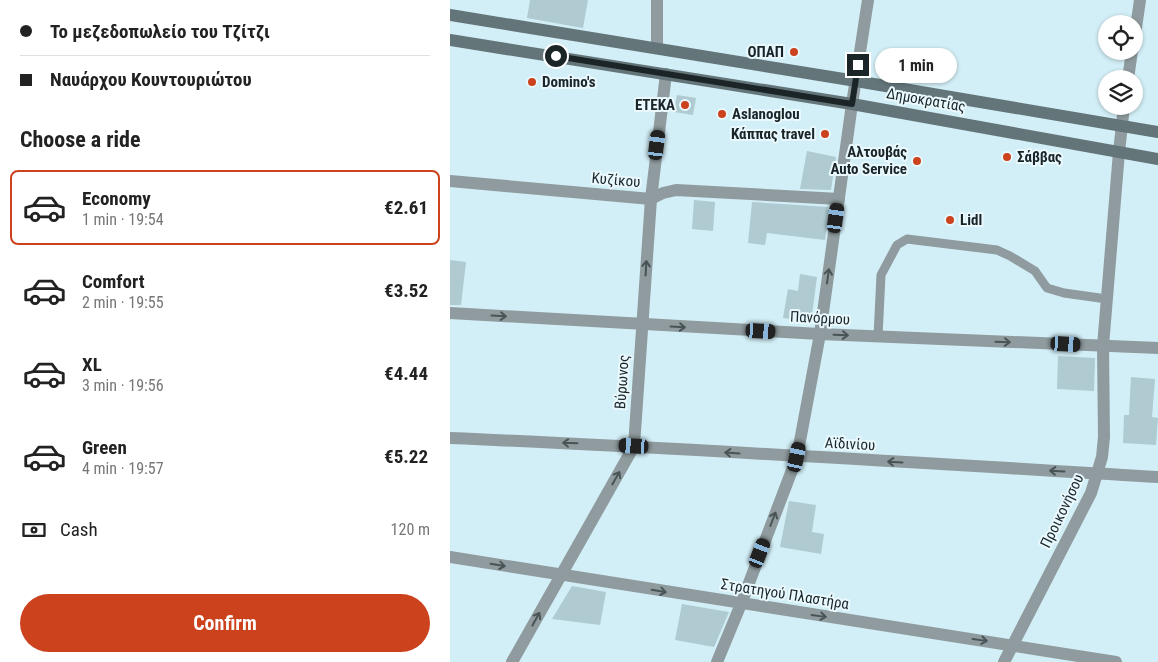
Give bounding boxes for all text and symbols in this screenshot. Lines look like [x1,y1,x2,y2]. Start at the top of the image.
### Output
map controls [1098,15,1143,115]
button: locate [1098,15,1143,60]
text: Το μεζεδοπωλείο του Τζίτζι [50,20,270,43]
place label: ΟΠΑΠ [748,43,784,61]
route start [545,45,567,67]
marker: ΟΠΑΠ [788,46,800,58]
callout: 1 min [876,48,958,82]
route end [847,54,869,76]
text: 1 min [898,56,934,75]
text: Ναυάρχου Κουντουριώτου [50,68,252,91]
button: layers [1098,70,1143,115]
place label: Domino's [542,73,596,91]
marker: Domino's [526,76,538,88]
street label: Δημοκρατίας [885,84,967,116]
place label: ΕΤΕΚΑ [635,96,675,114]
marker: ΕΤΕΚΑ [679,99,691,111]
place label: Aslanoglou [732,105,800,123]
marker: Aslanoglou [716,108,728,120]
place label: Κάππας travel [731,125,815,143]
text: Choose a ride [20,127,141,152]
marker: Κάππας travel [819,128,831,140]
car [647,129,666,161]
place label: Αλτουβάς Auto Service [830,143,907,178]
place label: Σάββας [1017,148,1062,166]
marker: Σάββας [1001,151,1013,163]
marker: Αλτουβάς Auto Service [911,155,923,167]
street label: Κυζίκου [591,169,641,191]
icon: car [22,185,67,230]
text: Economy [82,187,151,210]
text: €2.61 [384,196,428,219]
car [826,202,845,234]
text: 1 min · 19:54 [82,210,164,229]
place label: Lidl [960,211,982,229]
marker: Lidl [944,214,956,226]
one-way arrow [642,260,651,276]
icon: car [22,268,67,313]
one-way arrow [823,268,833,284]
text: Comfort [82,270,145,293]
text: €3.52 [384,279,428,302]
text: 2 min · 19:55 [82,293,164,312]
street label: Πανόρμου [789,307,851,329]
one-way arrow [490,312,506,321]
one-way arrow [670,322,686,331]
car [745,323,776,339]
one-way arrow [832,330,848,340]
car [1050,336,1081,352]
one-way arrow [995,337,1011,346]
icon: car [22,351,67,396]
text: XL [82,353,102,376]
street label: Βύρωνος [611,354,633,410]
text: €4.44 [384,362,428,385]
text: 3 min · 19:56 [82,376,164,395]
icon: car [22,434,67,479]
street label: Αϊδινίου [824,434,876,454]
text: Green [82,436,127,459]
car [618,438,649,454]
one-way arrow [562,439,578,448]
car [786,441,807,473]
text: €5.22 [384,445,428,468]
one-way arrow [725,448,741,457]
one-way arrow [887,458,903,467]
text: 4 min · 19:57 [82,459,164,478]
one-way arrow [1049,467,1065,476]
one-way arrow [611,471,621,486]
street label: Προικονήσου [1036,471,1088,551]
one-way arrow [769,512,778,527]
icon: cash [20,516,48,544]
text: Cash [60,518,98,541]
text: 120 m [391,520,430,539]
car [747,536,772,570]
one-way arrow [490,561,506,571]
street label: Στρατηγού Πλαστήρα [720,575,851,613]
one-way arrow [650,586,666,596]
button: Confirm [20,594,430,652]
one-way arrow [811,611,827,621]
one-way arrow [531,613,541,627]
one-way arrow [972,635,988,645]

